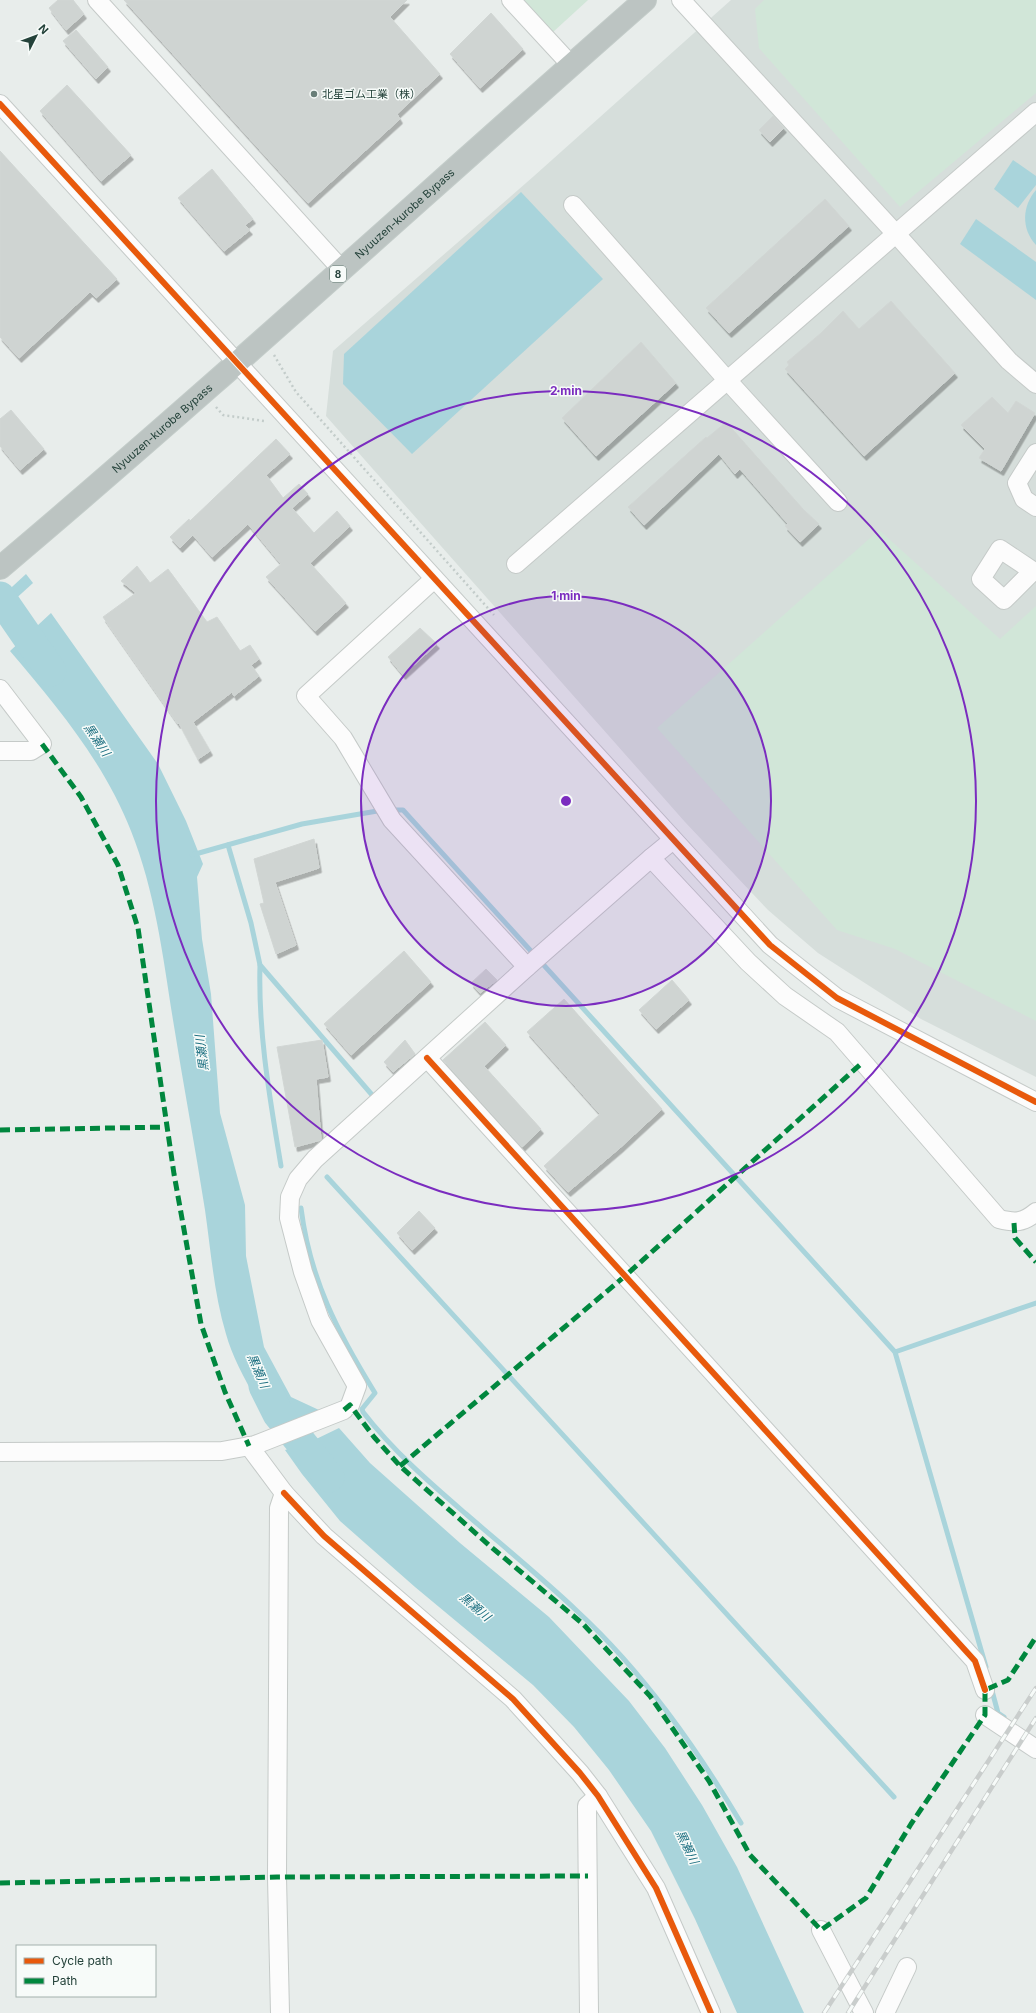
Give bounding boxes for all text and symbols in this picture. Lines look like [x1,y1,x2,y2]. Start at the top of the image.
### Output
north arrow [16,16,56,56]
text: N [35,22,51,37]
place label: 北星ゴム工業（株） [322,87,421,101]
marker: 北星ゴム工業（株） [309,89,319,99]
street label: Nyuuzen-kurobe Bypass [352,165,458,262]
road number: 8 [330,266,346,282]
street label: Nyuuzen-kurobe Bypass [109,381,215,476]
text: 2 min [550,383,582,398]
text: 1 min [551,588,581,603]
water label: 黒瀬川 [81,721,115,760]
centre of rings [559,794,573,808]
water label: 黒瀬川 [192,1032,211,1072]
water label: 黒瀬川 [245,1351,273,1392]
water label: 黒瀬川 [457,1589,495,1625]
water label: 黒瀬川 [673,1827,703,1868]
legend [16,1945,156,1997]
text: Cycle path [52,1953,113,1968]
text: Path [52,1973,77,1988]

